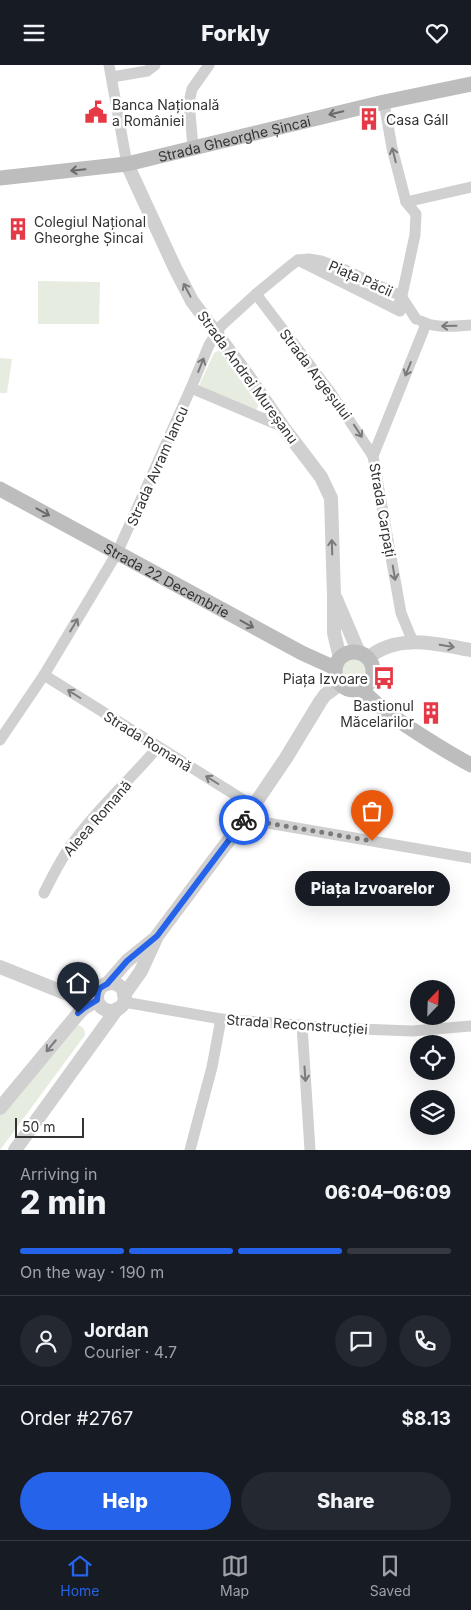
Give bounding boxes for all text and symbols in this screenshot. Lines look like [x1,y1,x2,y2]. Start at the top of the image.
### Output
icon: menu [20,19,48,47]
icon: heart [423,19,451,47]
text: Forkly [201,20,270,46]
place label: Banca Națională a României [112,96,219,129]
public building icon: Banca Națională a României [83,99,109,125]
building icon: Casa Gáll [356,106,382,132]
one-way arrow [329,109,345,118]
place label: Casa Gáll [386,111,448,128]
street label: Strada Gheorghe Șincai [156,112,312,165]
one-way arrow [389,147,398,163]
one-way arrow [70,165,86,175]
place label: Colegiul Național Gheorghe Șincai [34,213,146,247]
building icon: Colegiul Național Gheorghe Șincai [5,216,31,242]
street label: Piața Păcii [326,256,396,301]
one-way arrow [182,283,191,298]
street label: Strada Andrei Mureșanu [193,307,302,447]
one-way arrow [441,321,457,331]
street label: Strada Argeșului [276,325,356,423]
one-way arrow [197,358,206,373]
one-way arrow [403,361,412,376]
street label: Strada Avram Iancu [123,404,191,528]
one-way arrow [353,424,363,438]
street label: Strada Carpați [365,462,400,559]
one-way arrow [35,507,50,517]
street label: Strada 22 Decembrie [101,539,233,621]
one-way arrow [327,539,337,556]
one-way arrow [389,564,399,580]
one-way arrow [69,619,79,633]
one-way arrow [239,619,253,629]
one-way arrow [439,641,455,651]
bus stop icon: Piața Izvoare [371,665,397,691]
place label: Piața Izvoare [283,670,368,688]
one-way arrow [67,689,81,699]
place label: Bastionul Măcelarilor [340,697,414,730]
building icon: Bastionul Măcelarilor [418,700,444,726]
street label: Strada Romană [101,707,195,775]
one-way arrow [205,775,219,785]
street label: Aleea Romană [59,777,135,859]
pin [351,790,393,841]
courier [219,795,269,845]
icon: bag [358,797,386,825]
icon: bike [230,806,258,834]
callout: Piața Izvoarelor [294,871,450,906]
text: Piața Izvoarelor [311,878,434,898]
pin [57,962,99,1013]
icon: home [64,969,92,997]
north arrow [410,980,455,1025]
map controls [410,980,455,1135]
street label: Strada Reconstrucției [226,1011,368,1038]
button: locate [410,1035,455,1080]
one-way arrow [45,1040,57,1053]
one-way arrow [301,1065,310,1081]
button: layers [410,1090,455,1135]
scale bar [15,1115,84,1138]
text: 50 m [22,1118,56,1135]
text: Arriving in [20,1164,97,1184]
text: 06:04–06:09 [325,1181,451,1204]
text: 2 min [20,1183,106,1222]
text: On the way · 190 m [20,1262,164,1282]
button: person [20,1315,72,1367]
button: chat [335,1315,387,1367]
button: phone [399,1315,451,1367]
text: Jordan [84,1319,149,1342]
text: Courier · 4.7 [84,1342,177,1362]
text: Order #2767 [20,1407,133,1430]
text: $8.13 [402,1407,451,1430]
button: Help [20,1472,231,1530]
button: Share [241,1472,451,1530]
tab: Home [60,1552,100,1599]
tab: Map [220,1552,249,1599]
tab: Saved [370,1552,411,1599]

